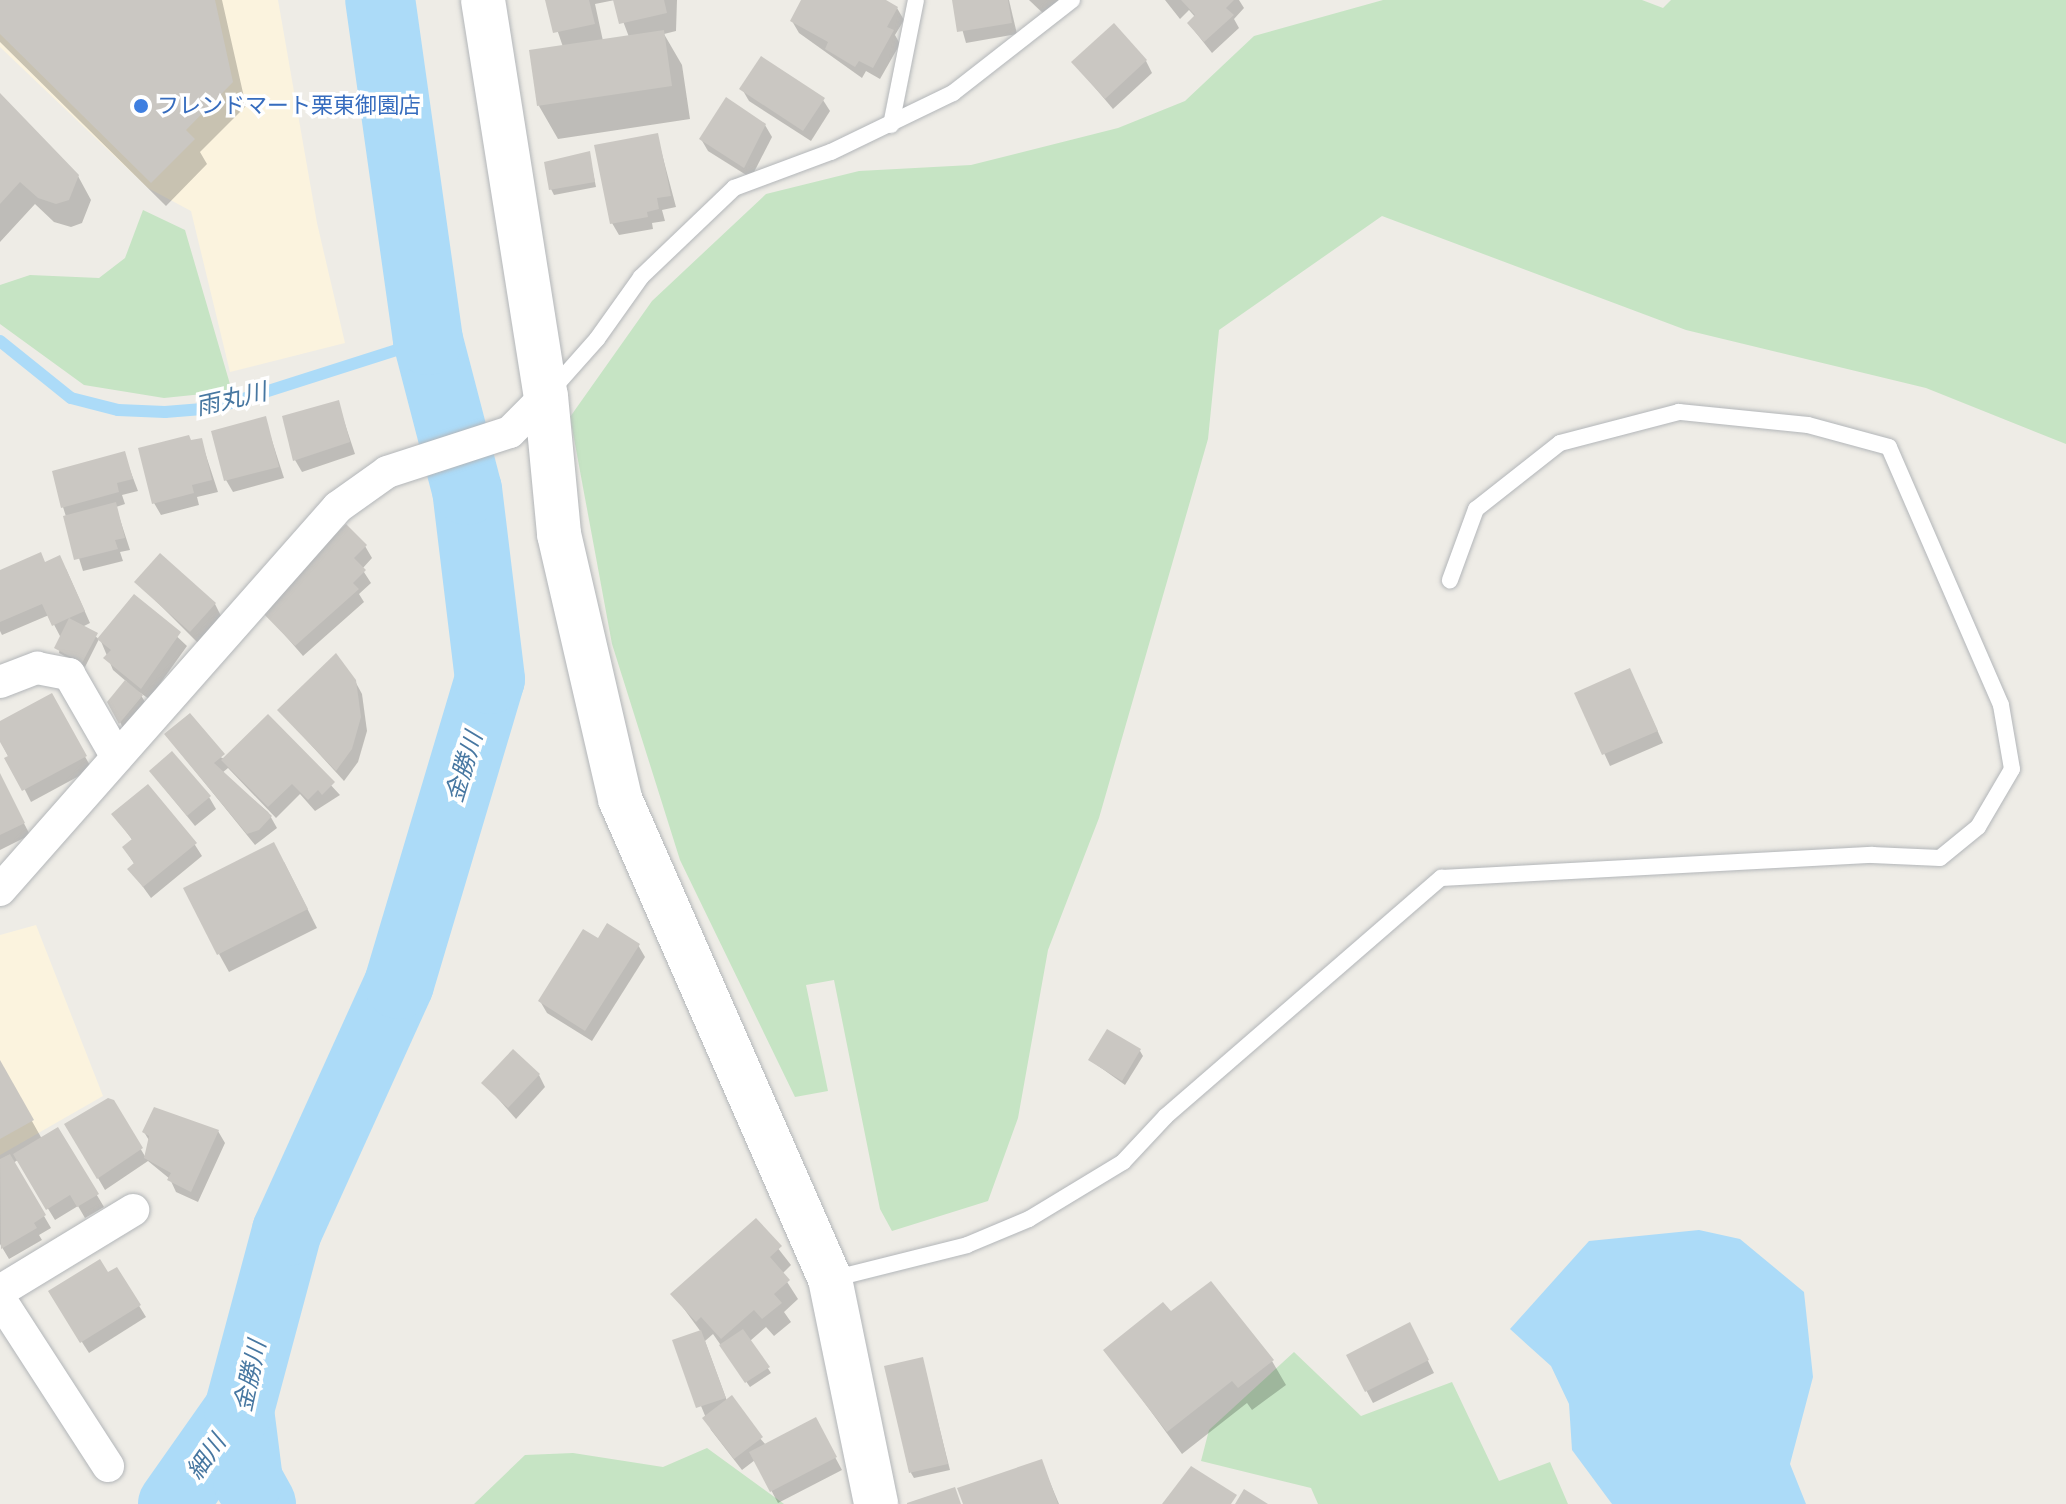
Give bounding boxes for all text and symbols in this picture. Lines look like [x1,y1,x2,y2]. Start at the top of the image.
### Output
place label: フレンドマート栗東御園店 [157,93,421,119]
marker: フレンドマート栗東御園店 [132,97,150,115]
water label: 雨丸川 [193,377,269,421]
water label: 金勝川 [440,728,488,806]
water label: 金勝川 [228,1338,272,1414]
water label: 細川 [180,1429,232,1485]

